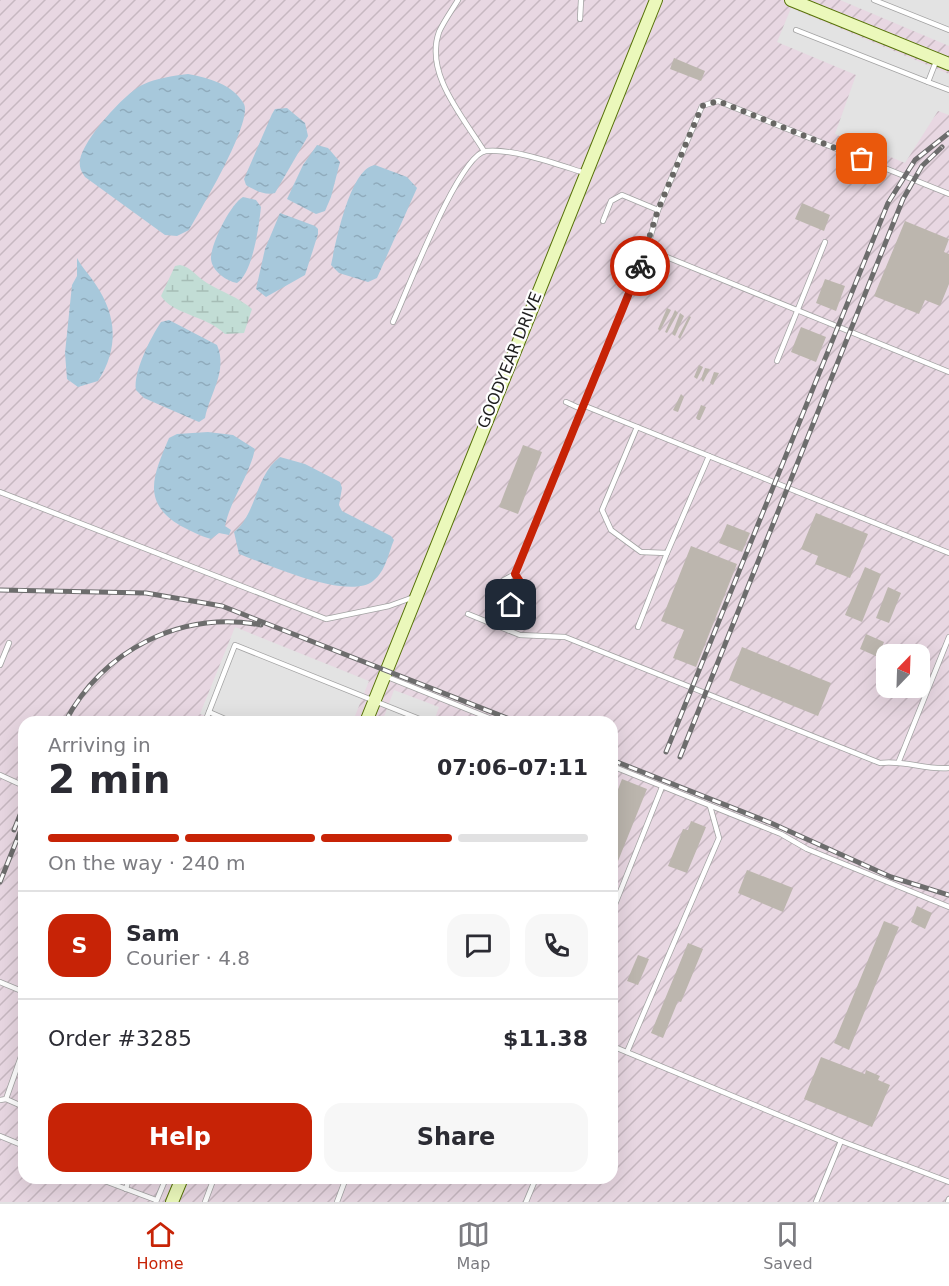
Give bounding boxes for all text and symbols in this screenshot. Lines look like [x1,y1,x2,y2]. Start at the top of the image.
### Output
pin [836,133,887,184]
icon: bag [845,142,878,175]
courier [610,236,670,296]
icon: bike [624,250,657,283]
street label: GOODYEAR DRIVE [473,289,545,431]
pin [485,579,536,630]
icon: home [494,588,527,621]
north arrow [876,644,930,698]
map controls [876,644,930,698]
text: Arriving in [48,733,151,757]
text: 07:06–07:11 [437,755,588,780]
text: 2 min [48,757,170,802]
text: On the way · 240 m [48,851,246,875]
button: chat [447,914,510,977]
button: phone [525,914,588,977]
text: Sam [126,921,180,946]
text: S [72,933,87,958]
text: Courier · 4.8 [126,946,250,970]
text: Order #3285 [48,1026,192,1051]
text: $11.38 [503,1026,588,1051]
button: Help [48,1103,312,1172]
button: Share [324,1103,588,1172]
tab: Home [136,1218,184,1273]
tab: Map [457,1218,490,1273]
tab: Saved [763,1218,813,1273]

